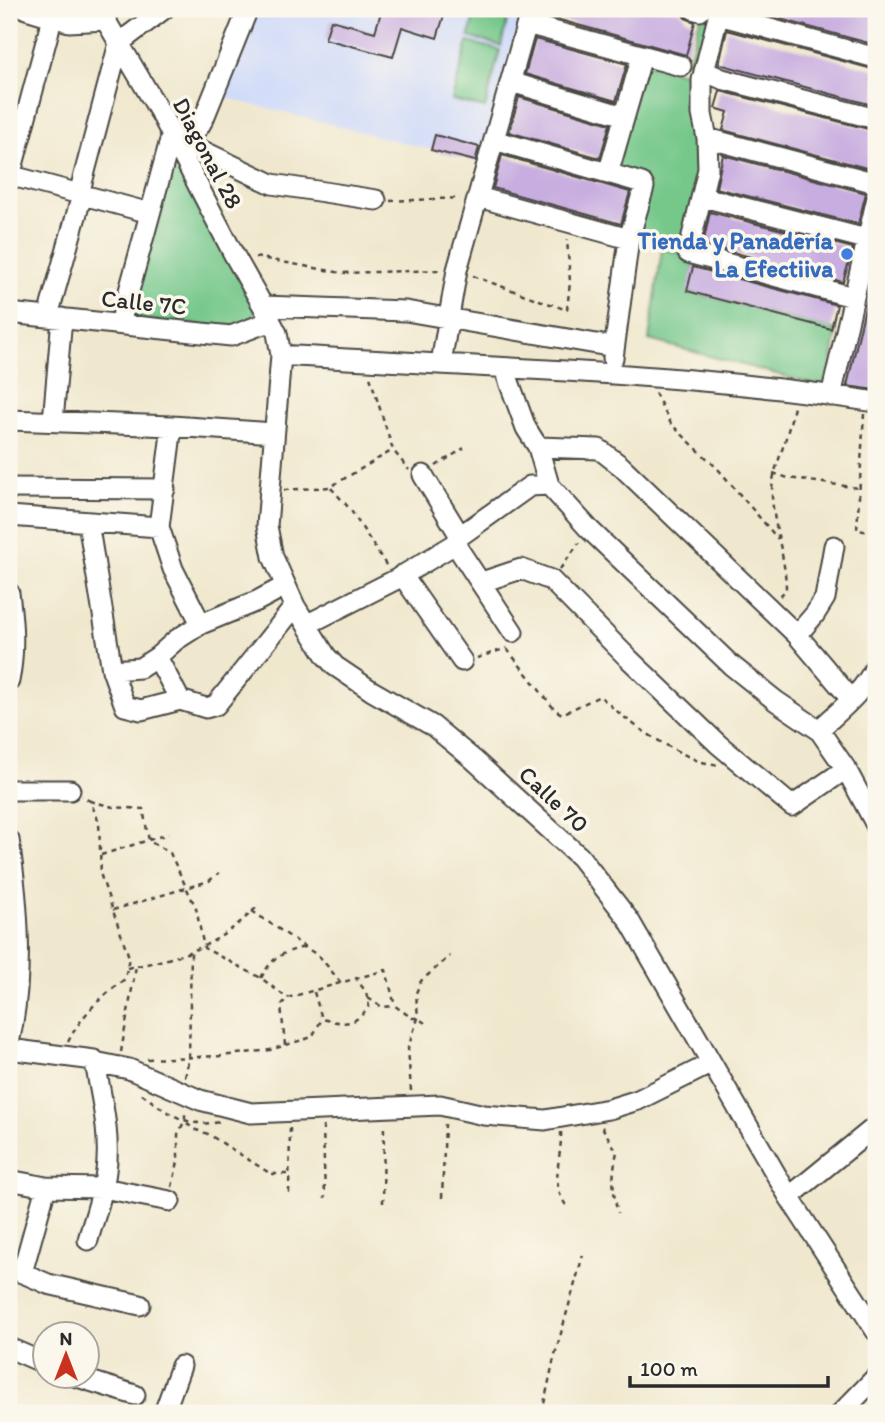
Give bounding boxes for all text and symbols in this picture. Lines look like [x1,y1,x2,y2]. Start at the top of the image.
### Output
street label: Diagonal 28 [167,93,249,213]
place label: Tienda y Panadería La Efectiiva [637,226,833,283]
marker: Tienda y Panadería La Efectiiva [839,246,855,262]
street label: Calle 7C [100,283,188,321]
street label: Calle 70 [513,759,595,839]
north arrow [32,1320,102,1390]
text: N [60,1327,72,1350]
scale bar [630,1345,827,1389]
text: 100 m [640,1356,698,1381]

